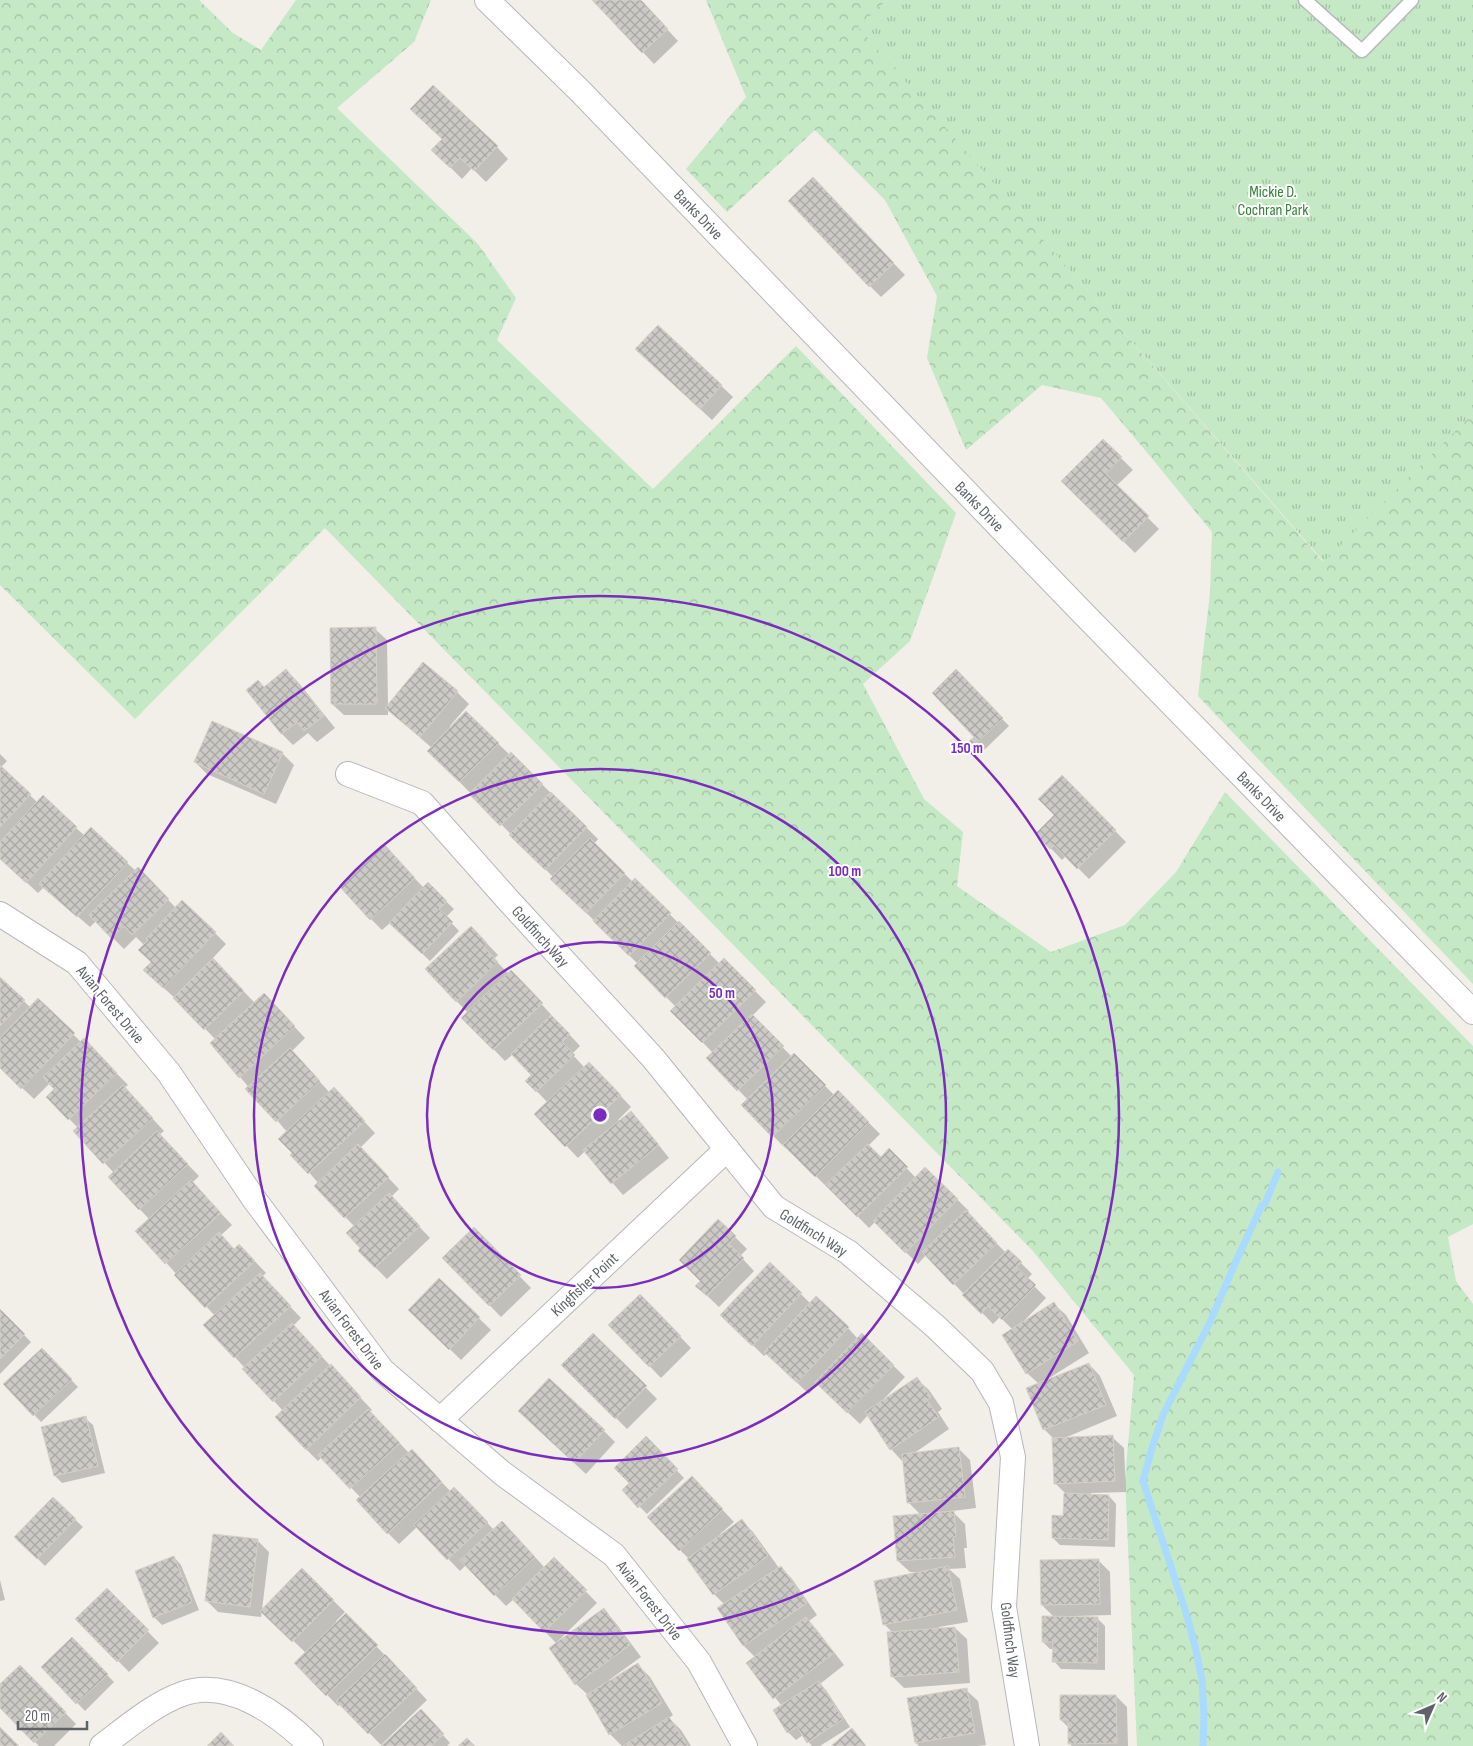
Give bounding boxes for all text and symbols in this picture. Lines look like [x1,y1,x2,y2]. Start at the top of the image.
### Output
park label: Mickie D. Cochran Park [1238,183,1308,220]
street label: Banks Drive [669,186,726,244]
street label: Banks Drive [950,478,1007,536]
text: 150 m [951,739,983,758]
street label: Banks Drive [1232,768,1289,826]
text: 100 m [829,862,861,881]
street label: Goldfinch Way [507,902,572,972]
street label: Avian Forest Drive [71,961,148,1048]
text: 50 m [709,984,735,1003]
centre of rings [591,1106,609,1124]
street label: Goldfinch Way [776,1205,851,1262]
street label: Kingfisher Point [548,1249,623,1321]
street label: Avian Forest Drive [314,1285,387,1374]
street label: Avian Forest Drive [611,1557,686,1644]
street label: Goldfinch Way [995,1601,1024,1679]
north arrow [1408,1681,1458,1731]
text: N [1433,1689,1450,1706]
scale bar [18,1698,86,1730]
text: 20 m [25,1707,50,1726]

